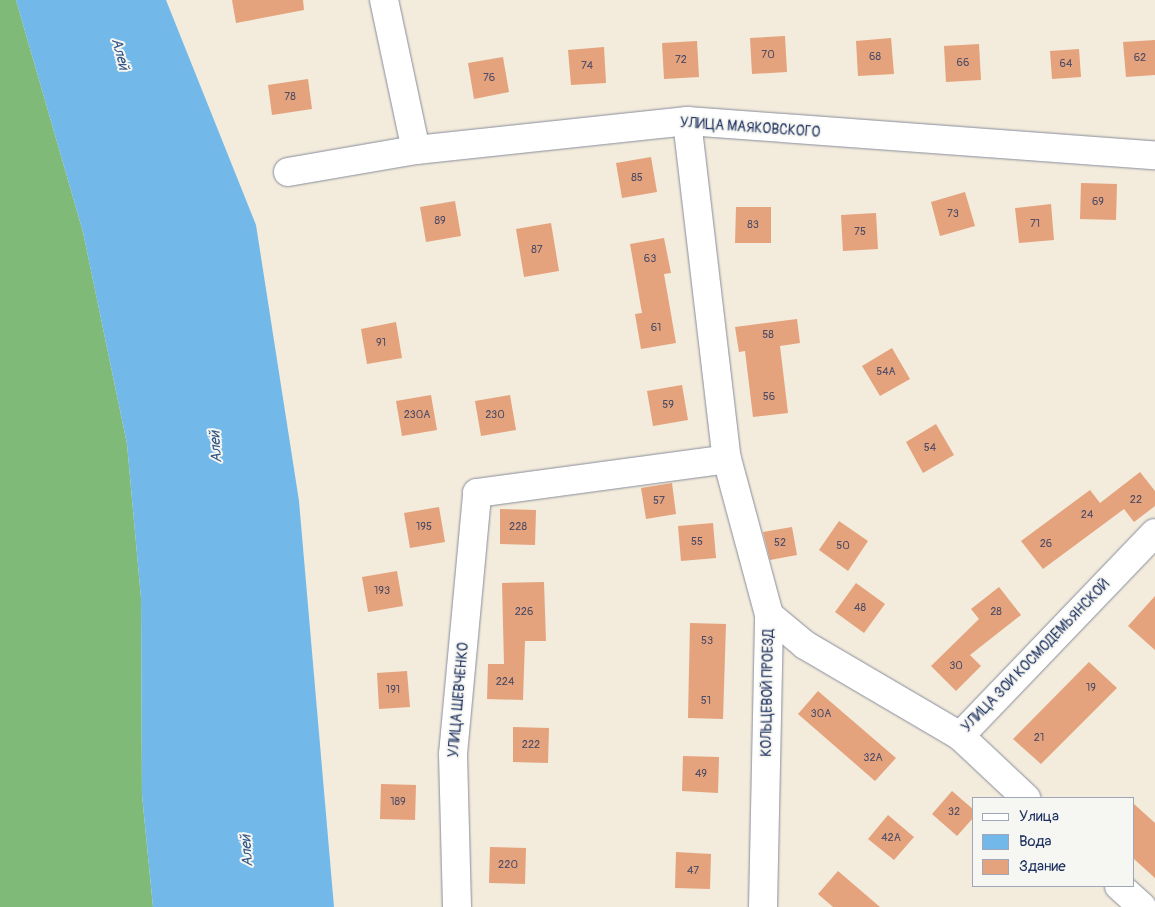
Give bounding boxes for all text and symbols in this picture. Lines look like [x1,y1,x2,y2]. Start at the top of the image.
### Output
water label: Алей [107,36,133,72]
house number: 70 [761,48,775,62]
house number: 68 [869,50,881,64]
house number: 62 [1134,51,1146,65]
house number: 72 [675,53,687,67]
house number: 66 [957,56,969,70]
house number: 64 [1060,57,1072,71]
house number: 74 [581,59,593,73]
house number: 76 [483,71,495,85]
house number: 78 [284,90,296,104]
street label: УЛИЦА МАЯКОВСКОГО [679,115,821,141]
house number: 85 [631,171,643,185]
house number: 69 [1092,195,1104,209]
house number: 73 [947,207,959,221]
house number: 89 [434,214,446,228]
house number: 71 [1030,217,1040,231]
house number: 83 [747,218,759,232]
house number: 75 [854,225,866,239]
house number: 87 [531,243,543,257]
house number: 63 [644,252,656,266]
house number: 61 [651,321,661,335]
house number: 58 [762,328,774,342]
house number: 91 [376,336,386,350]
house number: 54А [876,365,896,379]
house number: 56 [763,390,775,404]
house number: 59 [662,398,674,412]
house number: 230А [404,408,430,422]
house number: 230 [485,408,505,422]
water label: Алей [206,430,226,464]
house number: 54 [924,441,936,455]
house number: 22 [1130,493,1142,507]
house number: 57 [653,494,665,508]
house number: 24 [1081,508,1093,522]
house number: 195 [416,520,432,534]
house number: 228 [509,520,527,534]
house number: 55 [691,535,703,549]
house number: 52 [774,536,786,550]
house number: 26 [1040,537,1052,551]
house number: 50 [836,539,850,553]
street label: УЛИЦА ЗОИ КОСМОДЕМЬЯНСКОЙ [959,576,1113,736]
house number: 193 [374,584,390,598]
house number: 48 [854,601,866,615]
house number: 226 [515,605,533,619]
house number: 28 [990,605,1002,619]
street label: КОЛЬЦЕВОЙ ПРОЕЗД [758,629,778,757]
house number: 53 [701,634,713,648]
street label: УЛИЦА ШЕВЧЕНКО [446,642,472,758]
house number: 30 [949,659,963,673]
house number: 224 [496,675,514,689]
house number: 19 [1086,681,1096,695]
house number: 191 [386,683,400,697]
house number: 51 [701,694,711,708]
house number: 30А [811,707,831,721]
house number: 21 [1034,731,1044,745]
house number: 222 [522,738,540,752]
house number: 32А [863,751,883,765]
house number: 49 [695,767,707,781]
house number: 189 [390,795,406,809]
legend [972,797,1135,887]
house number: 32 [948,805,960,819]
text: Улица [1019,807,1059,826]
house number: 42А [881,831,901,845]
text: Вода [1019,832,1052,851]
water label: Алей [237,834,257,868]
text: Здание [1019,857,1066,876]
house number: 220 [498,858,518,872]
house number: 47 [687,864,699,878]

